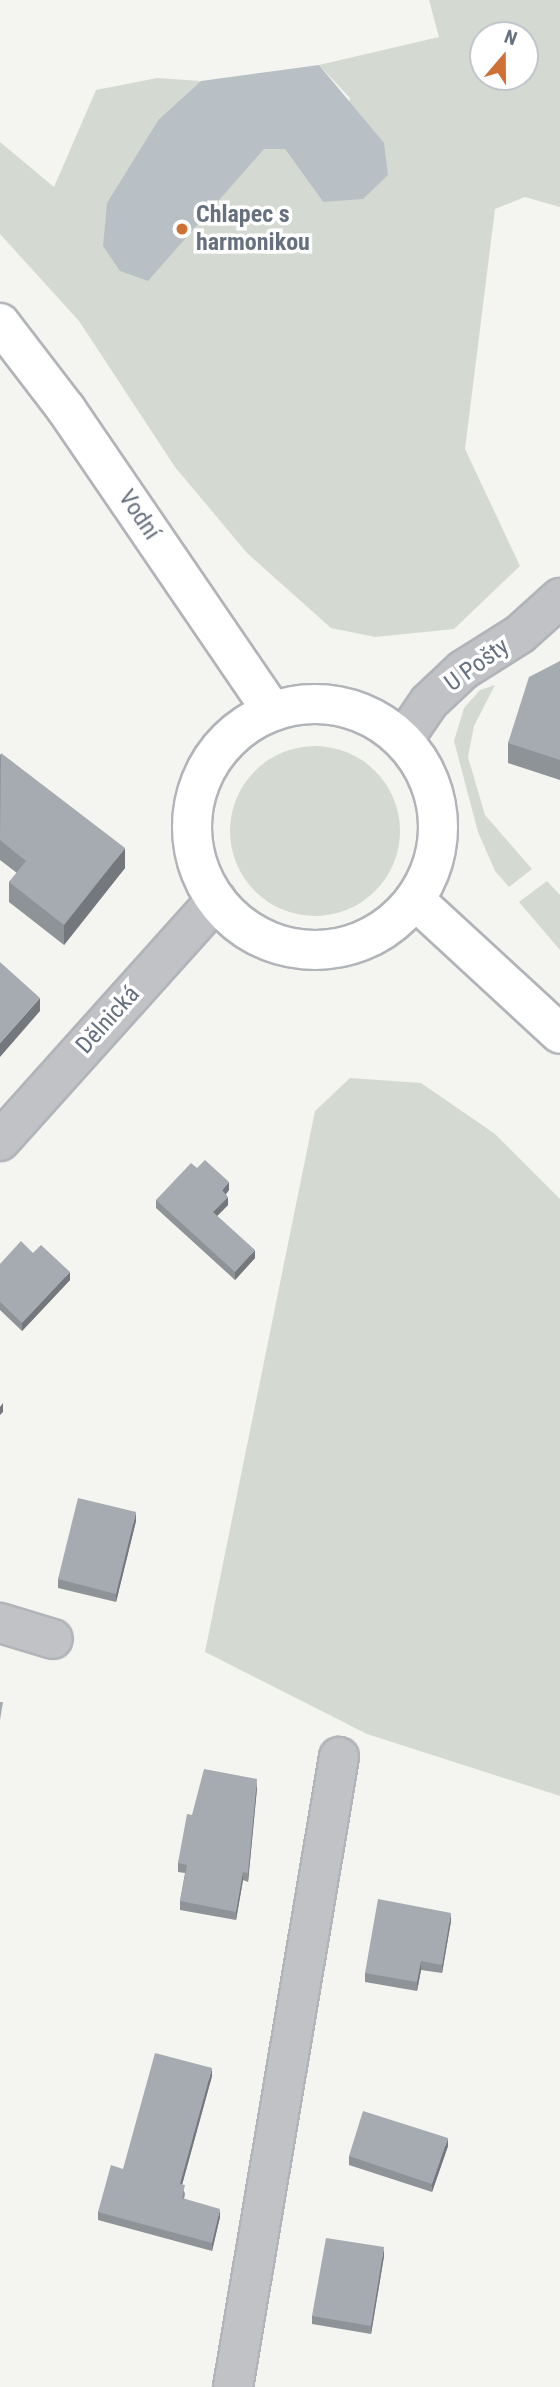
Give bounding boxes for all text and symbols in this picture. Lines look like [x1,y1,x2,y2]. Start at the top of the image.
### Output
north arrow [469,21,539,91]
text: N [501,25,520,50]
place label: Chlapec s harmonikou [196,201,310,257]
marker: Chlapec s harmonikou [174,221,190,237]
street label: Vodní [112,485,166,545]
street label: U Pošty [439,632,515,698]
street label: Dělnická [70,980,146,1060]

